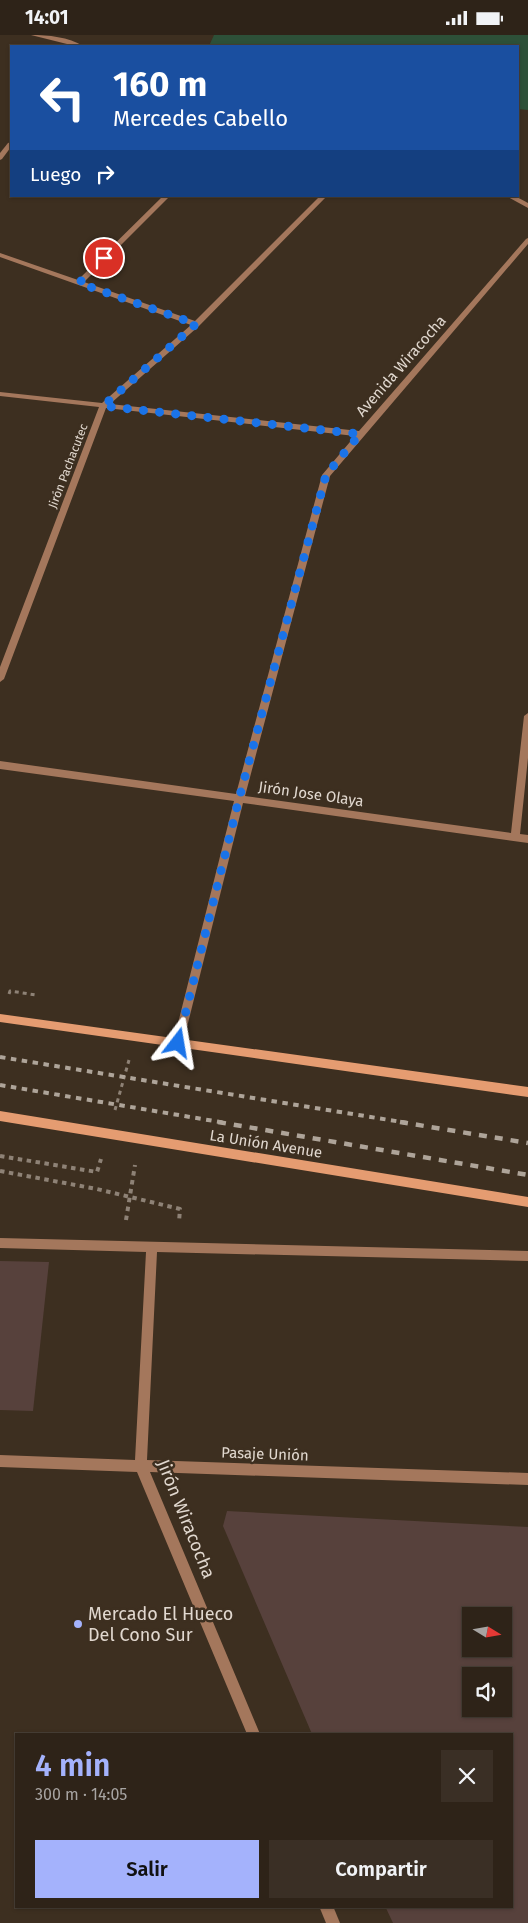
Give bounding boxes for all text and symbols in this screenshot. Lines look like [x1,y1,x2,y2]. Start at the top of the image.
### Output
text: 14:01 [25,6,69,29]
text: 160 m [113,63,207,105]
icon: left [30,65,95,130]
text: Mercedes Cabello [113,105,288,132]
icon: right [91,160,119,188]
text: Luego [30,163,81,186]
pin [83,237,125,279]
icon: arrive [90,244,118,272]
street label: Avenida Wiracocha [352,312,450,420]
street label: Jirón Pachacutec [45,421,91,510]
street label: Jirón Jose Olaya [257,778,365,810]
position arrow [151,1016,203,1068]
street label: La Unión Avenue [208,1126,324,1162]
street label: Pasaje Unión [221,1443,309,1465]
street label: Jirón Wiracocha [152,1456,220,1582]
place label: Mercado El Hueco Del Cono Sur [88,1603,233,1646]
north arrow [462,1607,512,1657]
map controls [462,1607,512,1717]
marker: Mercado El Hueco Del Cono Sur [72,1618,84,1630]
button: sound [462,1667,512,1717]
text: 4 min [35,1748,110,1784]
button: close [441,1750,493,1802]
text: 300 m · 14:05 [35,1785,127,1804]
button: Salir [35,1840,259,1898]
button: Compartir [269,1840,493,1898]

